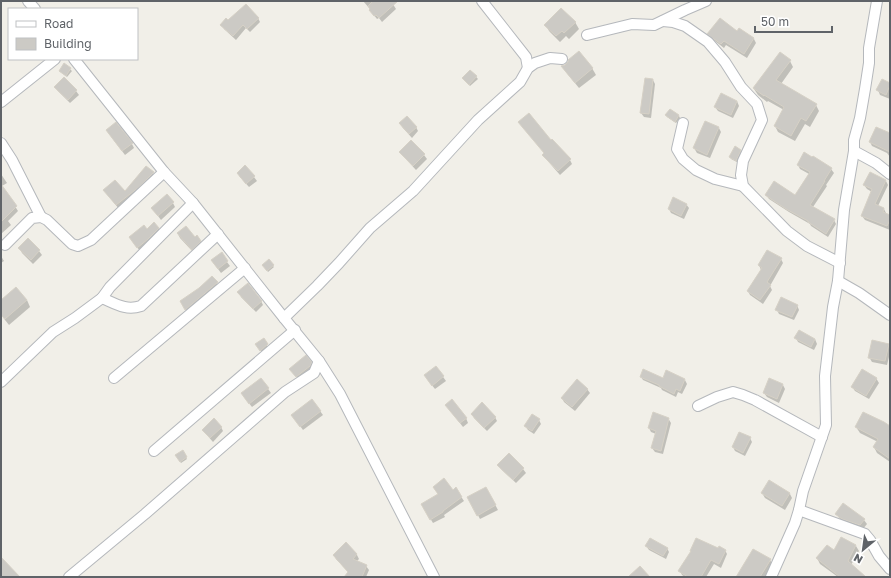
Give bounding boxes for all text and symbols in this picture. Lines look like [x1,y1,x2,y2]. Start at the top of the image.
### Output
legend [8,8,138,60]
scale bar [755,8,832,34]
text: 50 m [761,14,789,29]
text: Road [44,16,73,31]
text: Building [44,36,92,51]
north arrow [843,530,883,570]
text: N [851,551,865,567]

